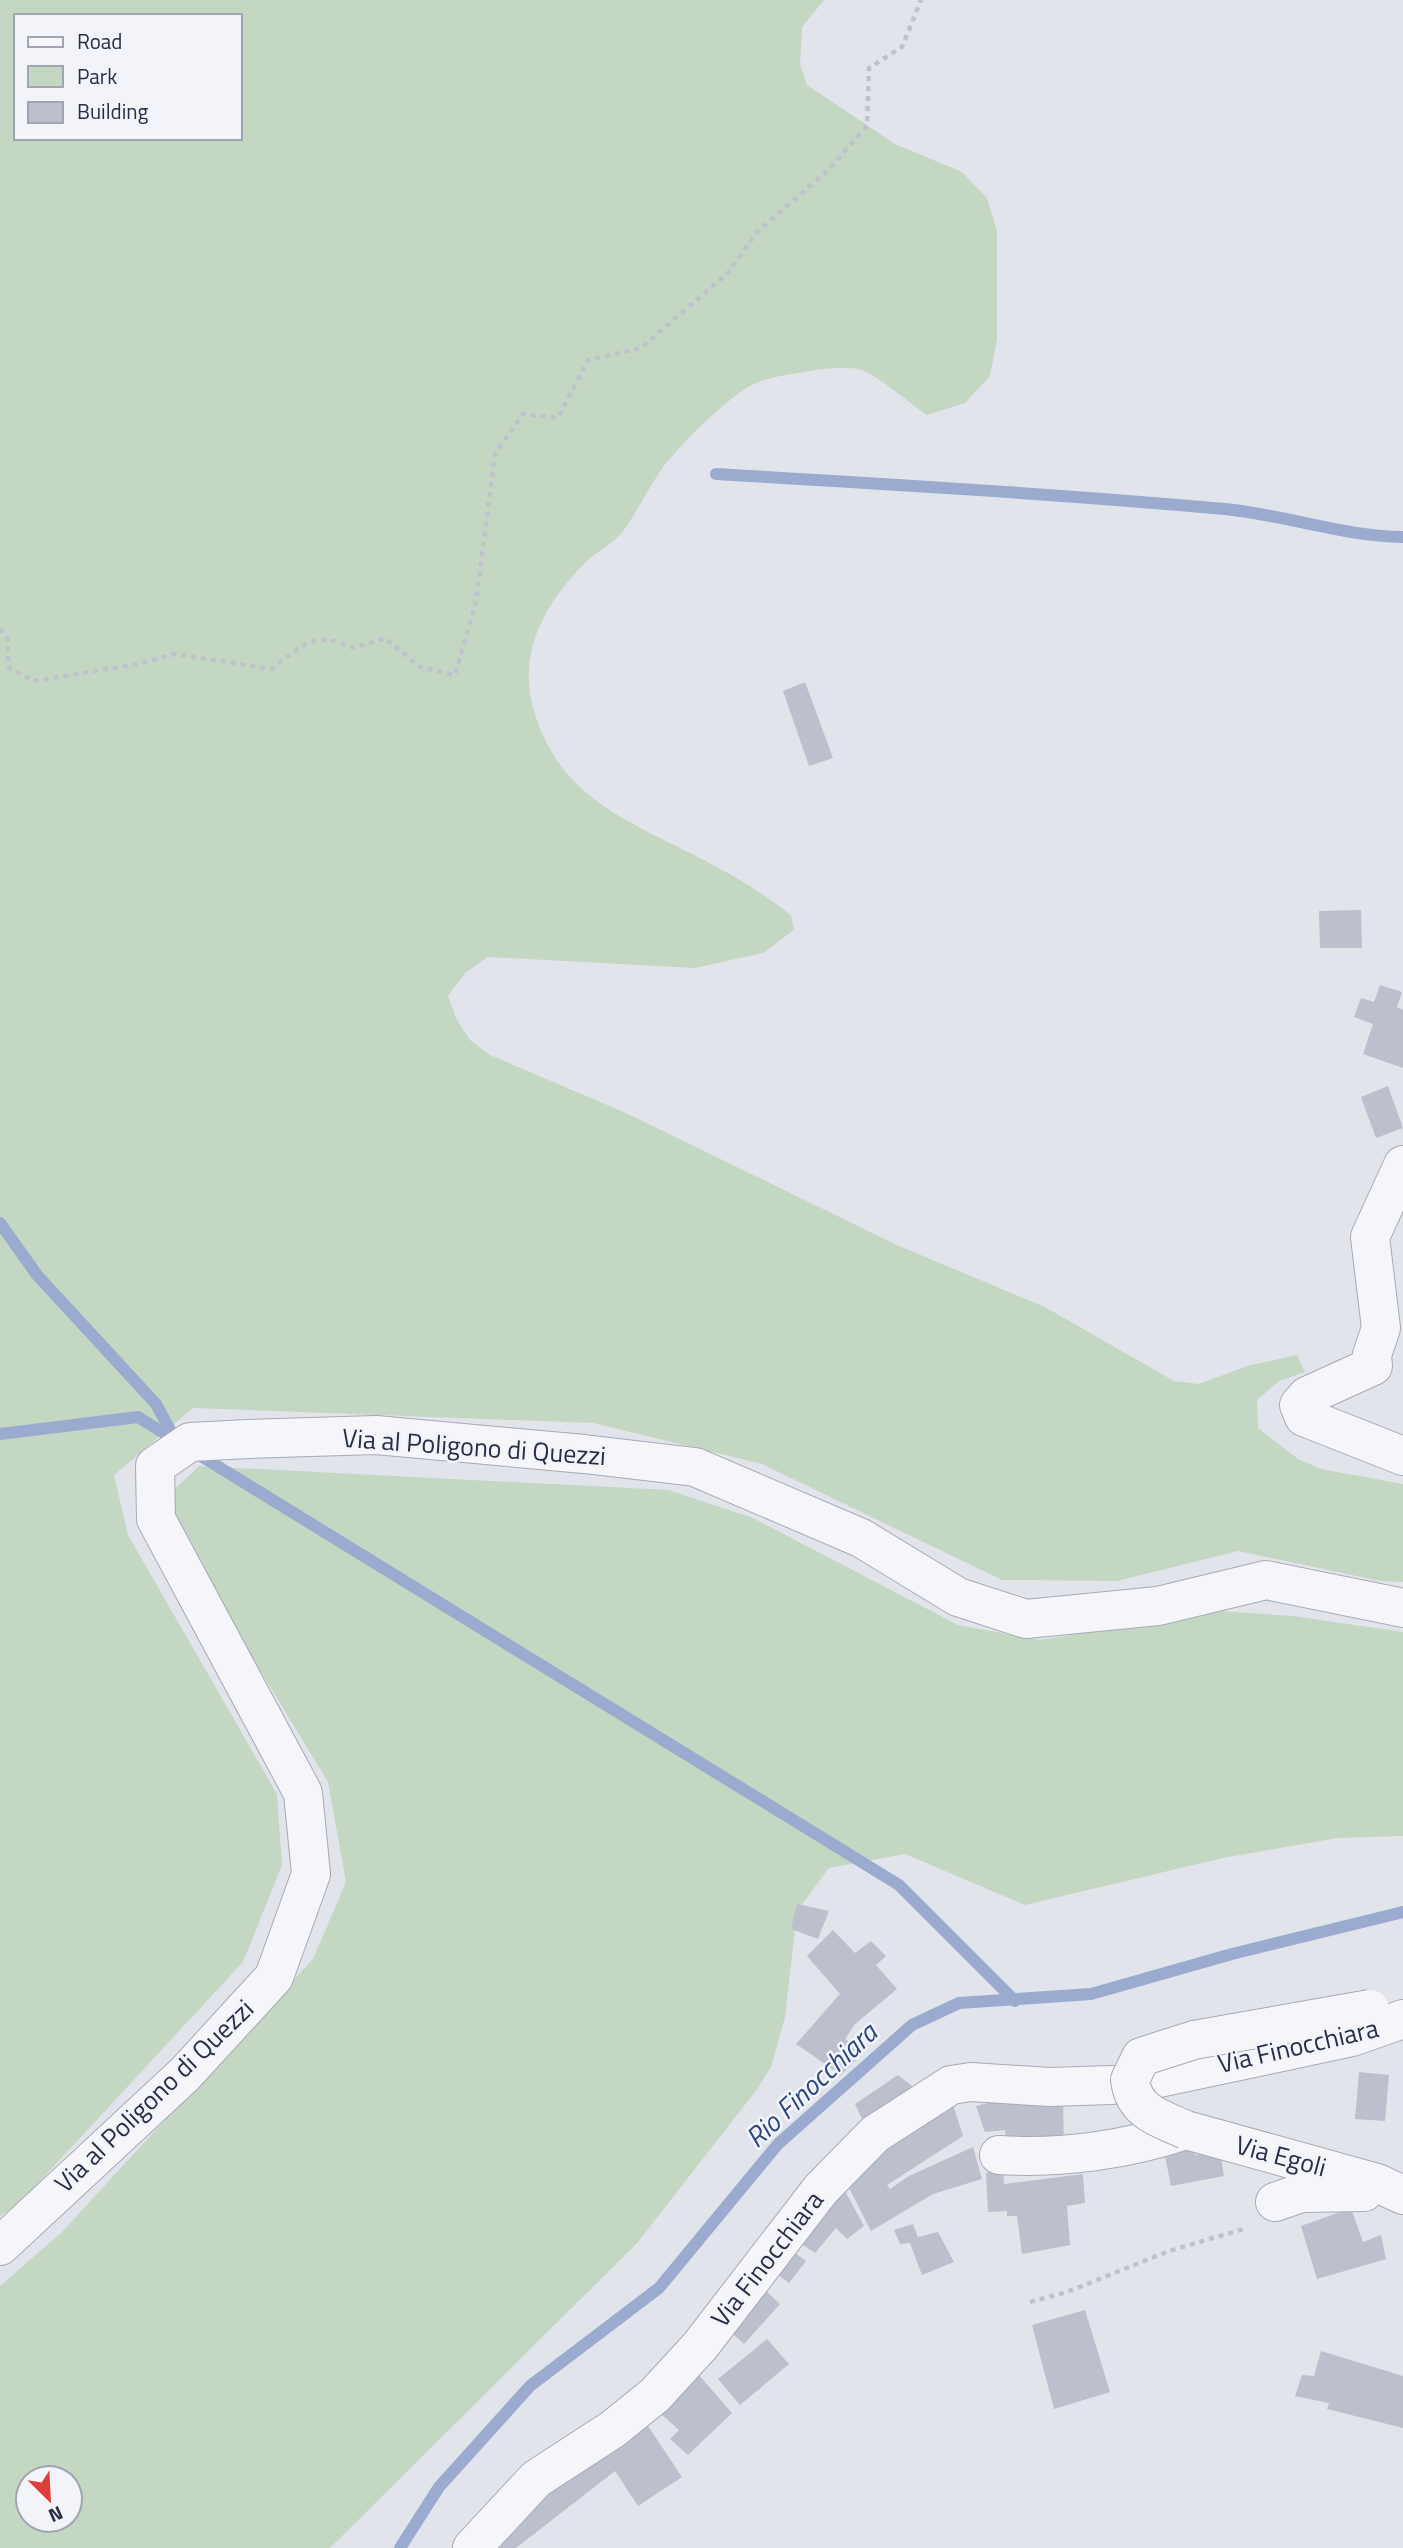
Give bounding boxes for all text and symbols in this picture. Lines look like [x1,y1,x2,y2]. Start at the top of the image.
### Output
legend [14,14,242,140]
text: Road [77,25,122,57]
text: Park [77,60,117,92]
text: Building [77,95,149,127]
street label: Via al Poligono di Quezzi [341,1418,607,1475]
street label: Via al Poligono di Quezzi [45,1990,262,2201]
street label: Via Finocchiara [1214,2008,1382,2083]
water label: Rio Finocchiara [735,2011,888,2157]
street label: Via Egoli [1231,2125,1331,2186]
street label: Via Finocchiara [701,2182,832,2335]
north arrow [14,2464,84,2534]
text: N [44,2499,68,2531]

